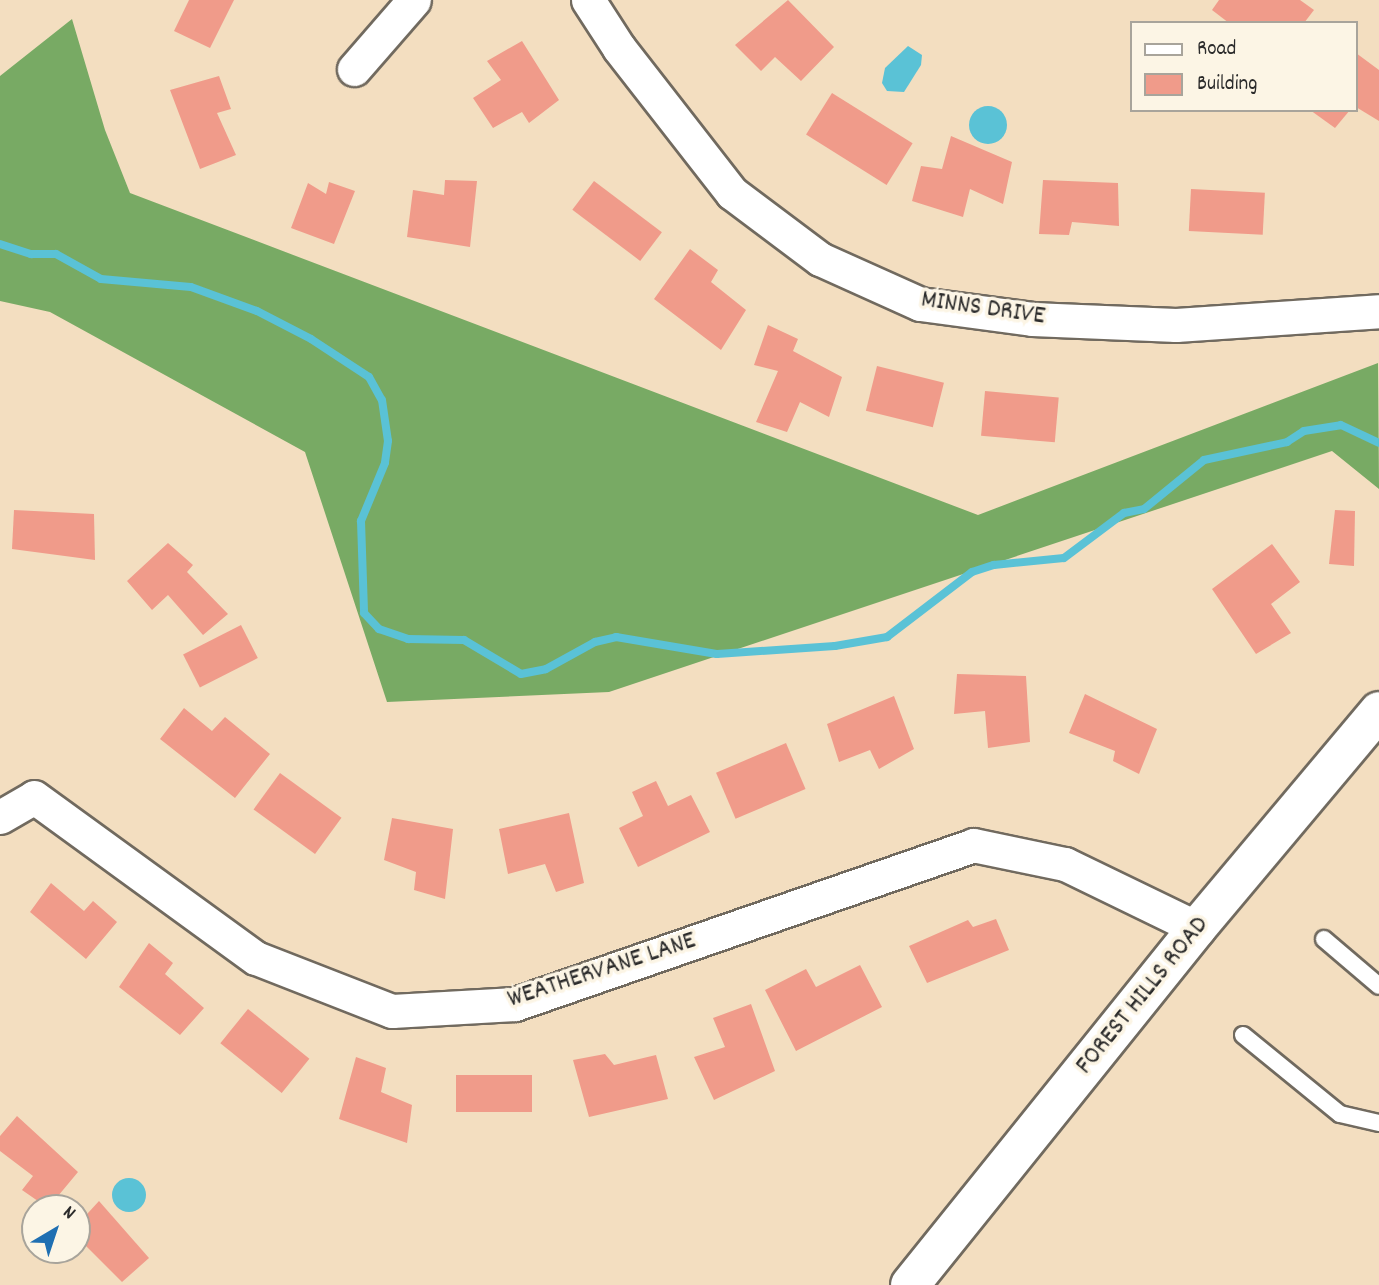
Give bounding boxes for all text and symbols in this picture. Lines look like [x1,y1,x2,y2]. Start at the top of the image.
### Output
legend [1130,21,1358,112]
text: Road [1197,35,1236,65]
text: Building [1197,70,1257,100]
street label: MINNS DRIVE [919,285,1047,333]
street label: FOREST HILLS ROAD [1070,911,1216,1081]
street label: WEATHERVANE LANE [504,926,700,1016]
north arrow [21,1194,91,1264]
text: N [56,1200,80,1227]

